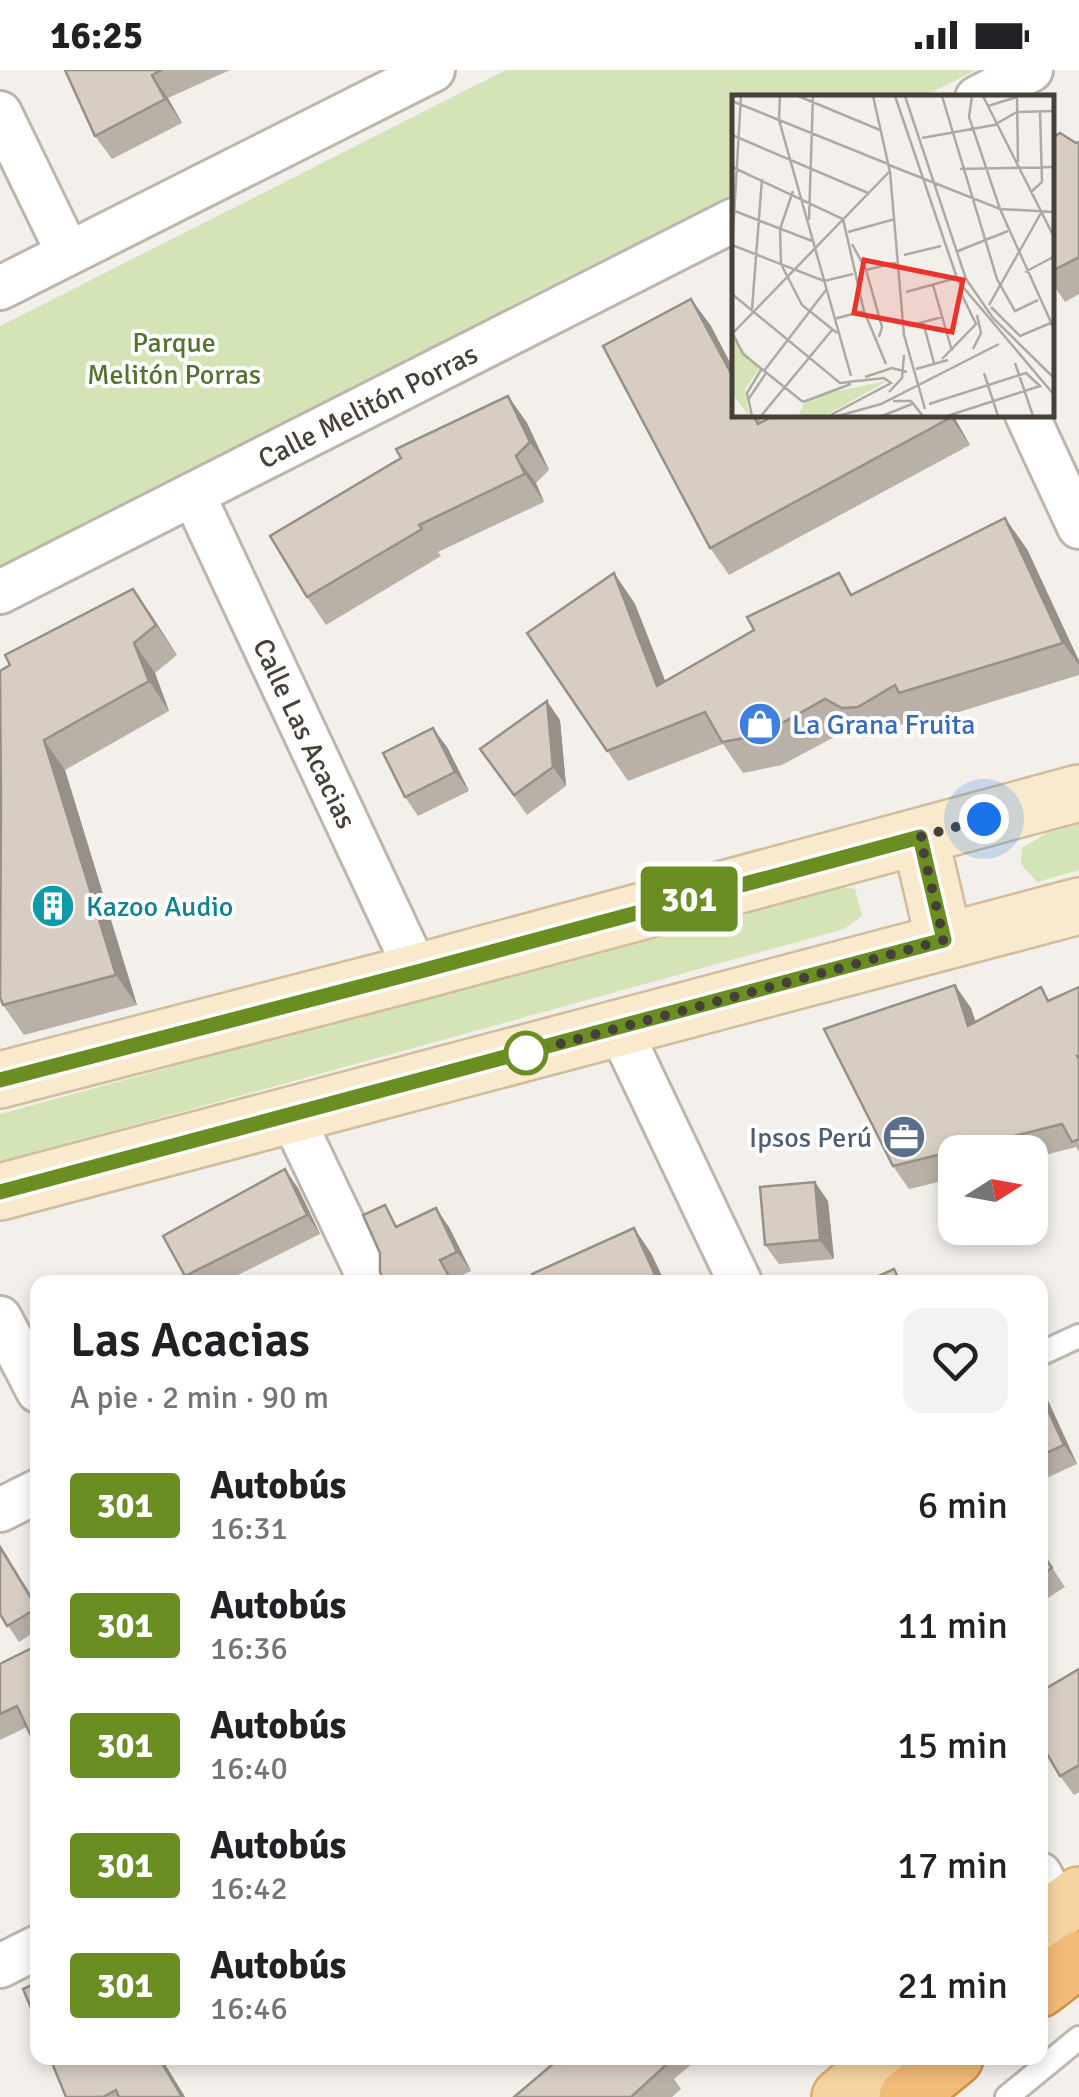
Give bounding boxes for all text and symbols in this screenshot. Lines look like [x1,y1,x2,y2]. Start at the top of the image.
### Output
text: 16:25 [50,12,143,59]
inset map [732,95,1054,418]
park label: Parque Melitón Porras [87,326,261,392]
street label: Calle Melitón Porras [253,337,483,476]
street label: Calle Las Acacias [245,633,363,834]
shop icon: La Grana Fruita [737,701,783,747]
place label: La Grana Fruita [792,708,976,742]
your location [959,794,1009,844]
line badge: 301 [632,866,746,932]
text: 301 [661,878,717,921]
building icon: Kazoo Audio [30,883,76,929]
place label: Kazoo Audio [86,890,233,924]
unlabelled marker [505,1032,547,1074]
office icon: Ipsos Perú [881,1114,927,1160]
place label: Ipsos Perú [749,1121,872,1155]
north arrow [938,1135,1048,1245]
map controls [938,1135,1048,1245]
button: heart [903,1308,1008,1413]
text: Las Acacias [70,1311,310,1370]
text: A pie · 2 min · 90 m [70,1378,329,1417]
text: Autobús [210,1462,346,1509]
text: 6 min [918,1482,1008,1529]
text: 301 [97,1484,153,1527]
text: 16:31 [210,1509,288,1548]
text: Autobús [210,1582,346,1629]
text: 11 min [897,1602,1008,1649]
text: 301 [97,1604,153,1647]
text: 16:36 [210,1629,288,1668]
text: Autobús [210,1702,346,1749]
text: 15 min [897,1722,1008,1769]
text: 301 [97,1724,153,1767]
text: 16:40 [210,1749,288,1788]
text: Autobús [210,1822,346,1869]
text: 17 min [897,1842,1008,1889]
text: 301 [97,1844,153,1887]
text: 16:42 [210,1869,288,1908]
text: Autobús [210,1942,346,1989]
text: 21 min [897,1962,1008,2009]
text: 301 [97,1964,153,2007]
text: 16:46 [210,1989,288,2028]

